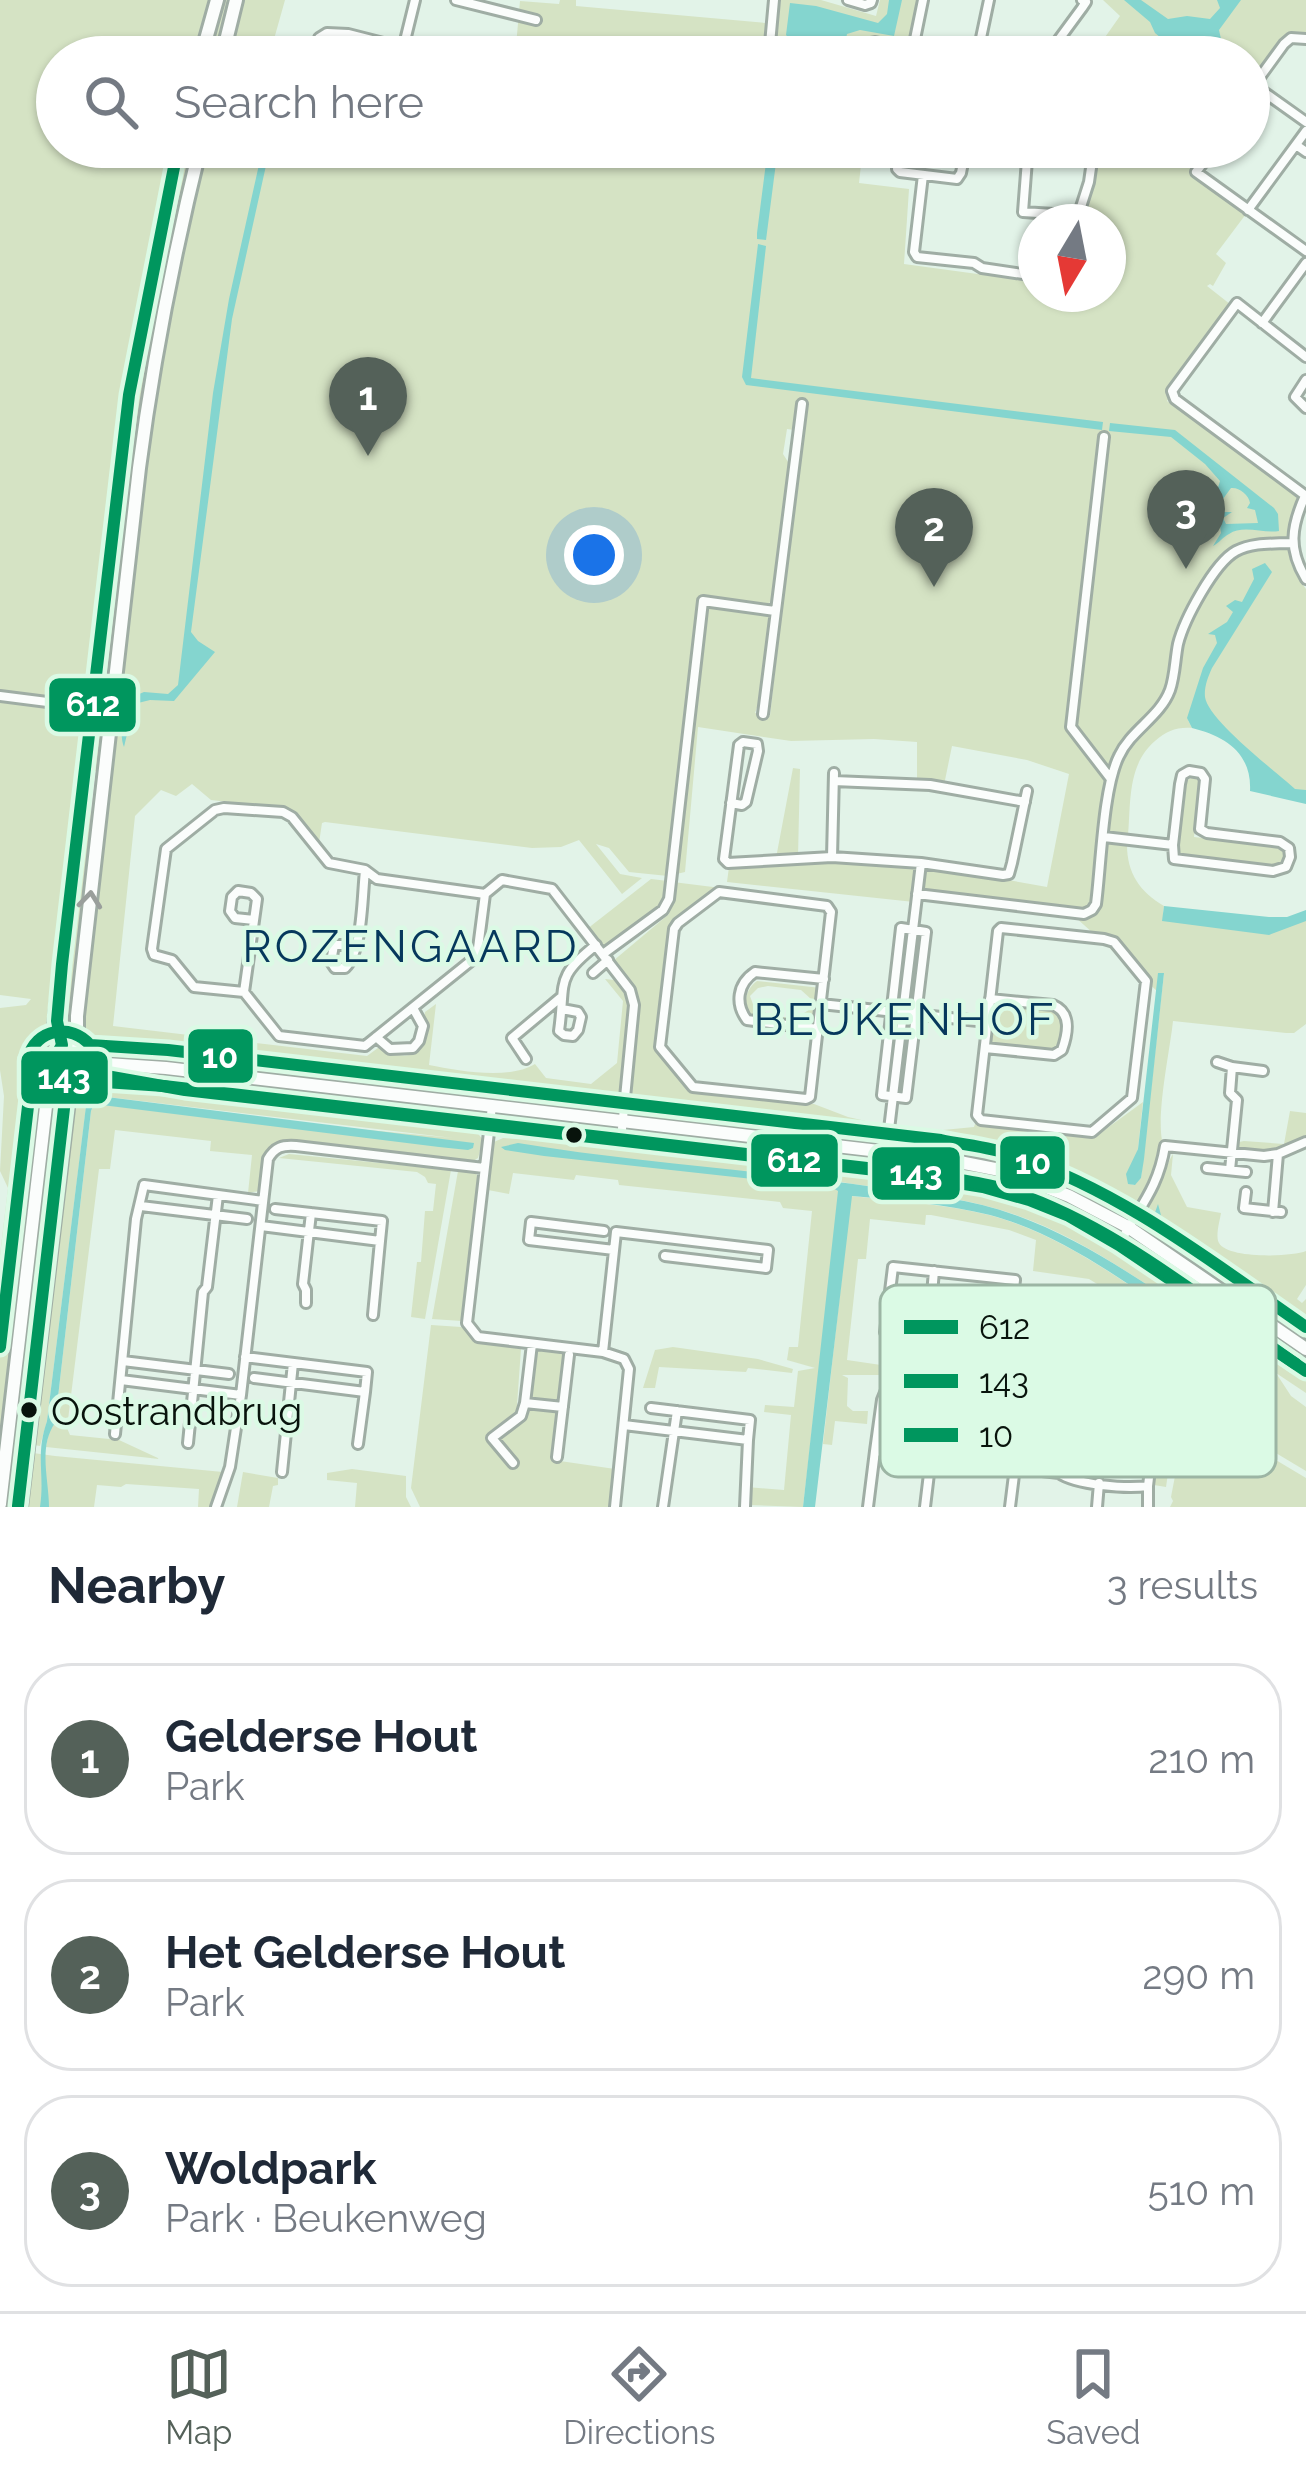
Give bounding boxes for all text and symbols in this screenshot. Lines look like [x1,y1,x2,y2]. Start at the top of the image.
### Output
search box [36,36,1270,168]
icon: search [78,69,144,135]
text: Search here [174,76,424,129]
north arrow [1018,204,1126,312]
pin: 1 [329,357,407,456]
pin: 3 [1147,470,1225,569]
pin: 2 [895,488,973,587]
your location [564,525,624,585]
line badge: 612 [47,676,138,734]
text: 612 [66,685,120,724]
one-way arrow [77,890,102,909]
district label: ROZENGAARD [242,920,580,973]
district label: BEUKENHOF [754,993,1056,1046]
line badge: 10 [186,1027,255,1085]
text: 10 [202,1037,238,1076]
line badge: 143 [19,1049,110,1106]
text: 143 [37,1058,91,1097]
unlabelled marker [563,1124,585,1146]
line badge: 612 [749,1132,840,1189]
line badge: 10 [998,1134,1067,1191]
text: 612 [767,1141,821,1180]
text: 10 [1015,1143,1051,1182]
line badge: 143 [870,1145,962,1202]
text: 143 [889,1154,943,1193]
legend [880,1285,1276,1477]
text: 612 [979,1308,1030,1347]
text: 143 [979,1362,1029,1401]
place label: Oostrandbrug [51,1388,302,1434]
marker: Oostrandbrug [18,1399,40,1421]
text: 10 [979,1416,1013,1455]
text: Nearby [48,1555,225,1615]
text: 3 results [1107,1562,1258,1608]
text: Gelderse Hout [165,1710,478,1763]
text: 1 [80,1736,100,1782]
text: 210 m [1148,1736,1255,1782]
text: Park [165,1763,245,1809]
text: Het Gelderse Hout [165,1926,566,1979]
text: 2 [79,1952,101,1998]
text: 290 m [1142,1952,1255,1998]
text: Park [165,1979,245,2025]
text: Woldpark [165,2142,377,2195]
text: 3 [79,2168,101,2214]
text: 510 m [1147,2168,1255,2214]
text: Park · Beukenweg [165,2195,487,2241]
tab: Map [165,2341,232,2452]
tab: Directions [563,2341,716,2452]
tab: Saved [1046,2341,1141,2452]

